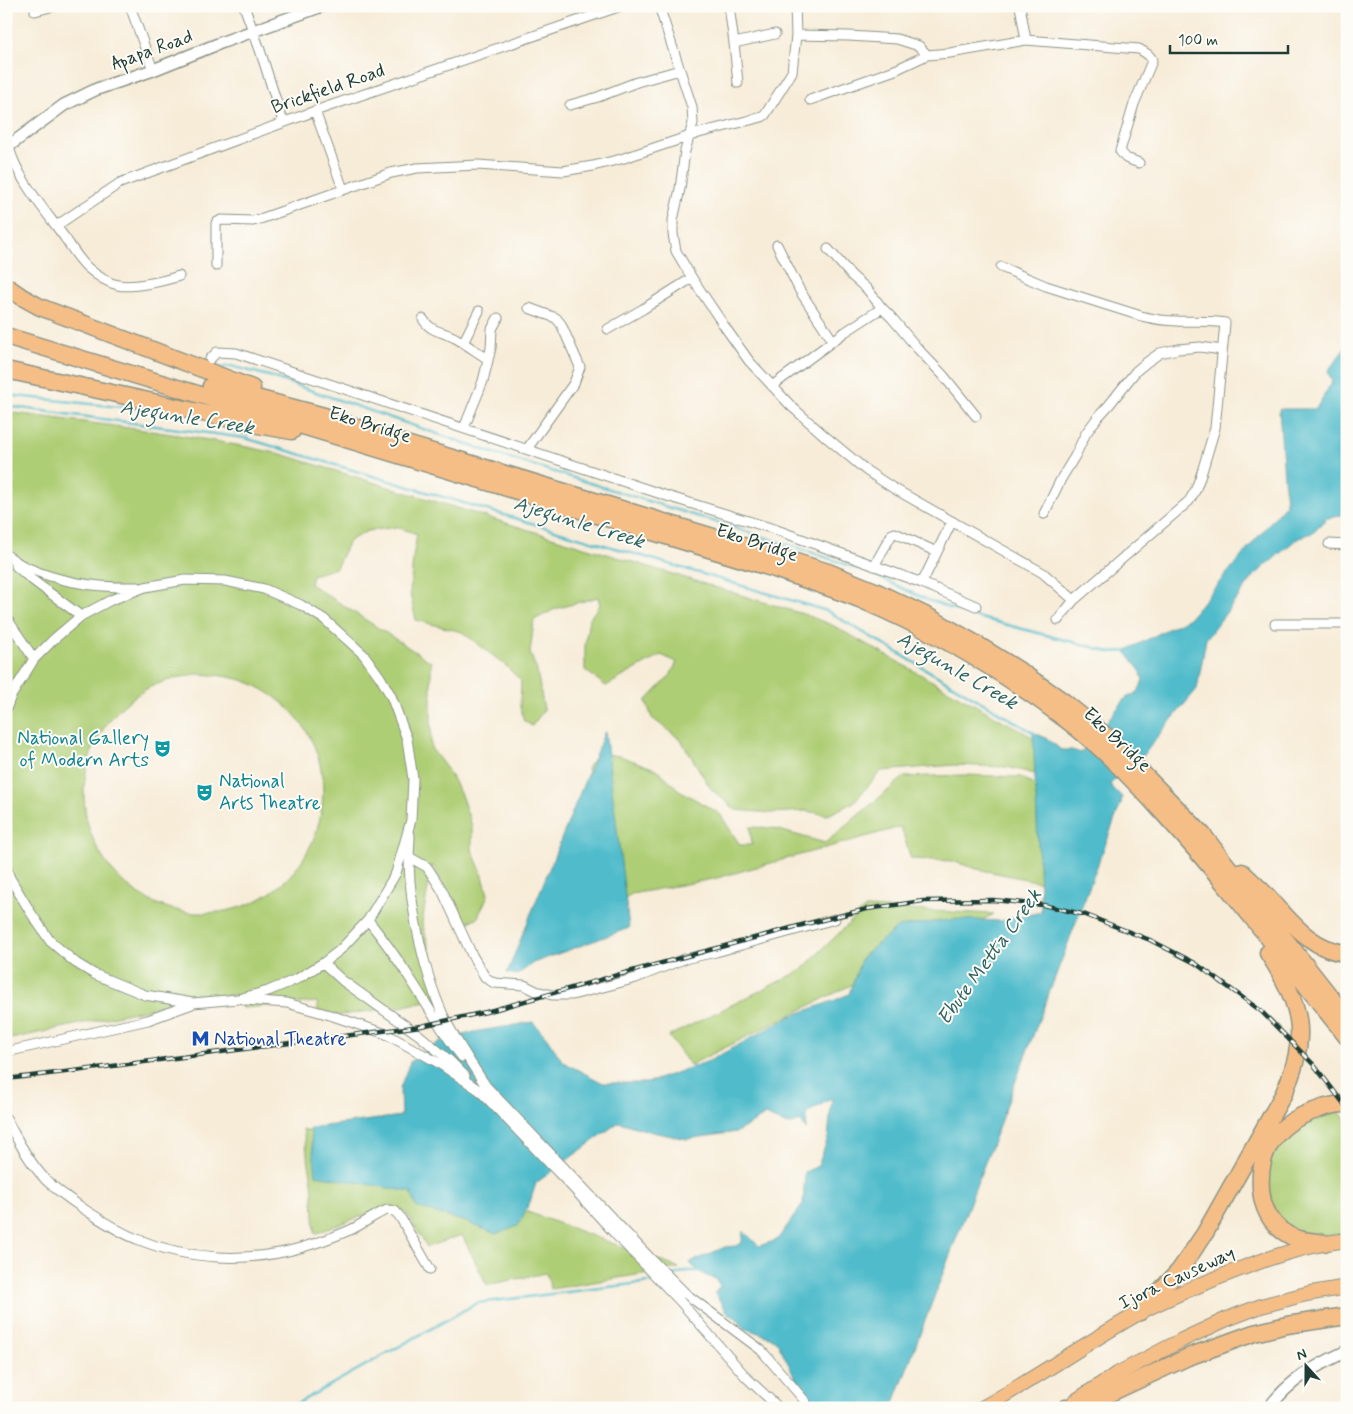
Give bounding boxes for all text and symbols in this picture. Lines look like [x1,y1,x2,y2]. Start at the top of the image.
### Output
scale bar [1170,22,1288,54]
street label: Apapa Road [108,24,197,78]
text: 100 m [1178,31,1218,51]
street label: Brickfield Road [268,58,388,120]
water label: Ajegunle Creek [118,394,258,444]
street label: Eko Bridge [325,401,414,452]
water label: Ajegunle Creek [510,490,649,558]
street label: Eko Bridge [712,518,801,571]
water label: Ajegunle Creek [891,626,1024,719]
street label: Eko Bridge [1075,702,1157,780]
place label: National Gallery of Modern Arts [17,726,149,773]
theatre icon: National Gallery of Modern Arts [153,739,173,759]
place label: National Arts Theatre [219,769,321,816]
theatre icon: National Arts Theatre [195,782,215,802]
water label: Ebute Metta Creek [931,883,1049,1031]
place label: National Theatre [214,1027,346,1052]
metro station icon: National Theatre [190,1029,210,1049]
street label: Ijora Causeway [1115,1240,1239,1316]
north arrow [1280,1342,1330,1392]
text: N [1294,1345,1309,1365]

